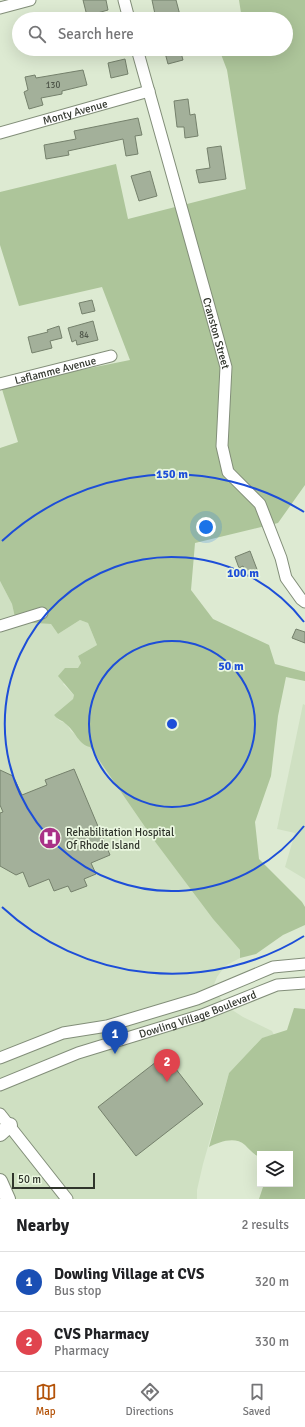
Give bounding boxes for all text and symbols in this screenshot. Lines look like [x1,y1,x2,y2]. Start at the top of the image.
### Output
search box [12,12,293,56]
icon: search [26,23,48,45]
text: Search here [58,25,134,43]
house number: 130 [46,80,60,91]
street label: Monty Avenue [41,97,109,128]
street label: Cranston Street [200,296,232,371]
house number: 84 [79,330,89,341]
street label: Laflamme Avenue [13,354,98,387]
text: 150 m [156,467,188,482]
your location [196,517,216,537]
text: 100 m [227,566,259,581]
text: 50 m [218,659,244,674]
centre of rings [165,717,179,731]
hospital icon: Rehabilitation Hospital Of Rhode Island [37,825,63,851]
place label: Rehabilitation Hospital Of Rhode Island [66,826,174,852]
street label: Dowling Village Boulevard [137,988,258,1041]
pin: 1 [102,1021,128,1054]
pin: 2 [154,1049,180,1082]
map controls [257,1151,293,1187]
button: layers [257,1151,293,1187]
scale bar [12,1171,95,1190]
text: 50 m [18,1173,41,1186]
text: Nearby [16,1215,69,1236]
text: 2 results [241,1217,289,1233]
text: Dowling Village at CVS [54,1265,204,1283]
text: 1 [25,1274,33,1290]
text: 320 m [255,1274,289,1290]
text: Bus stop [54,1283,101,1299]
text: CVS Pharmacy [54,1325,149,1343]
text: 2 [25,1334,33,1350]
text: 330 m [255,1334,289,1350]
text: Pharmacy [54,1343,109,1359]
tab: Map [35,1381,57,1418]
tab: Directions [126,1381,174,1418]
tab: Saved [243,1381,270,1418]

